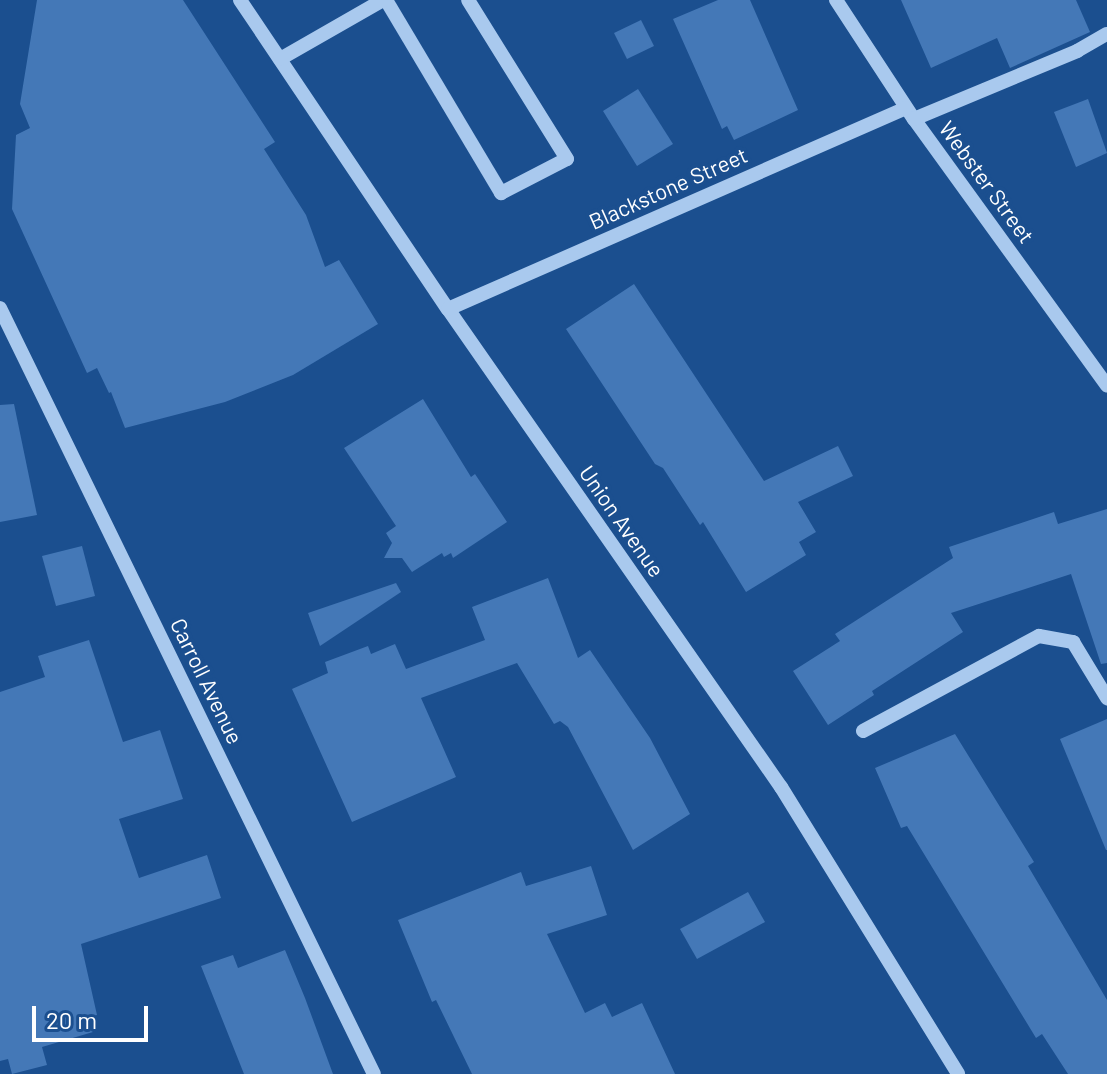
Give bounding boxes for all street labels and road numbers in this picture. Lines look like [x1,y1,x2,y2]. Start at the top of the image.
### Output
street label: Webster Street [934,116,1040,248]
street label: Blackstone Street [585,141,751,235]
street label: Union Avenue [574,460,670,582]
street label: Carroll Avenue [165,614,249,748]

